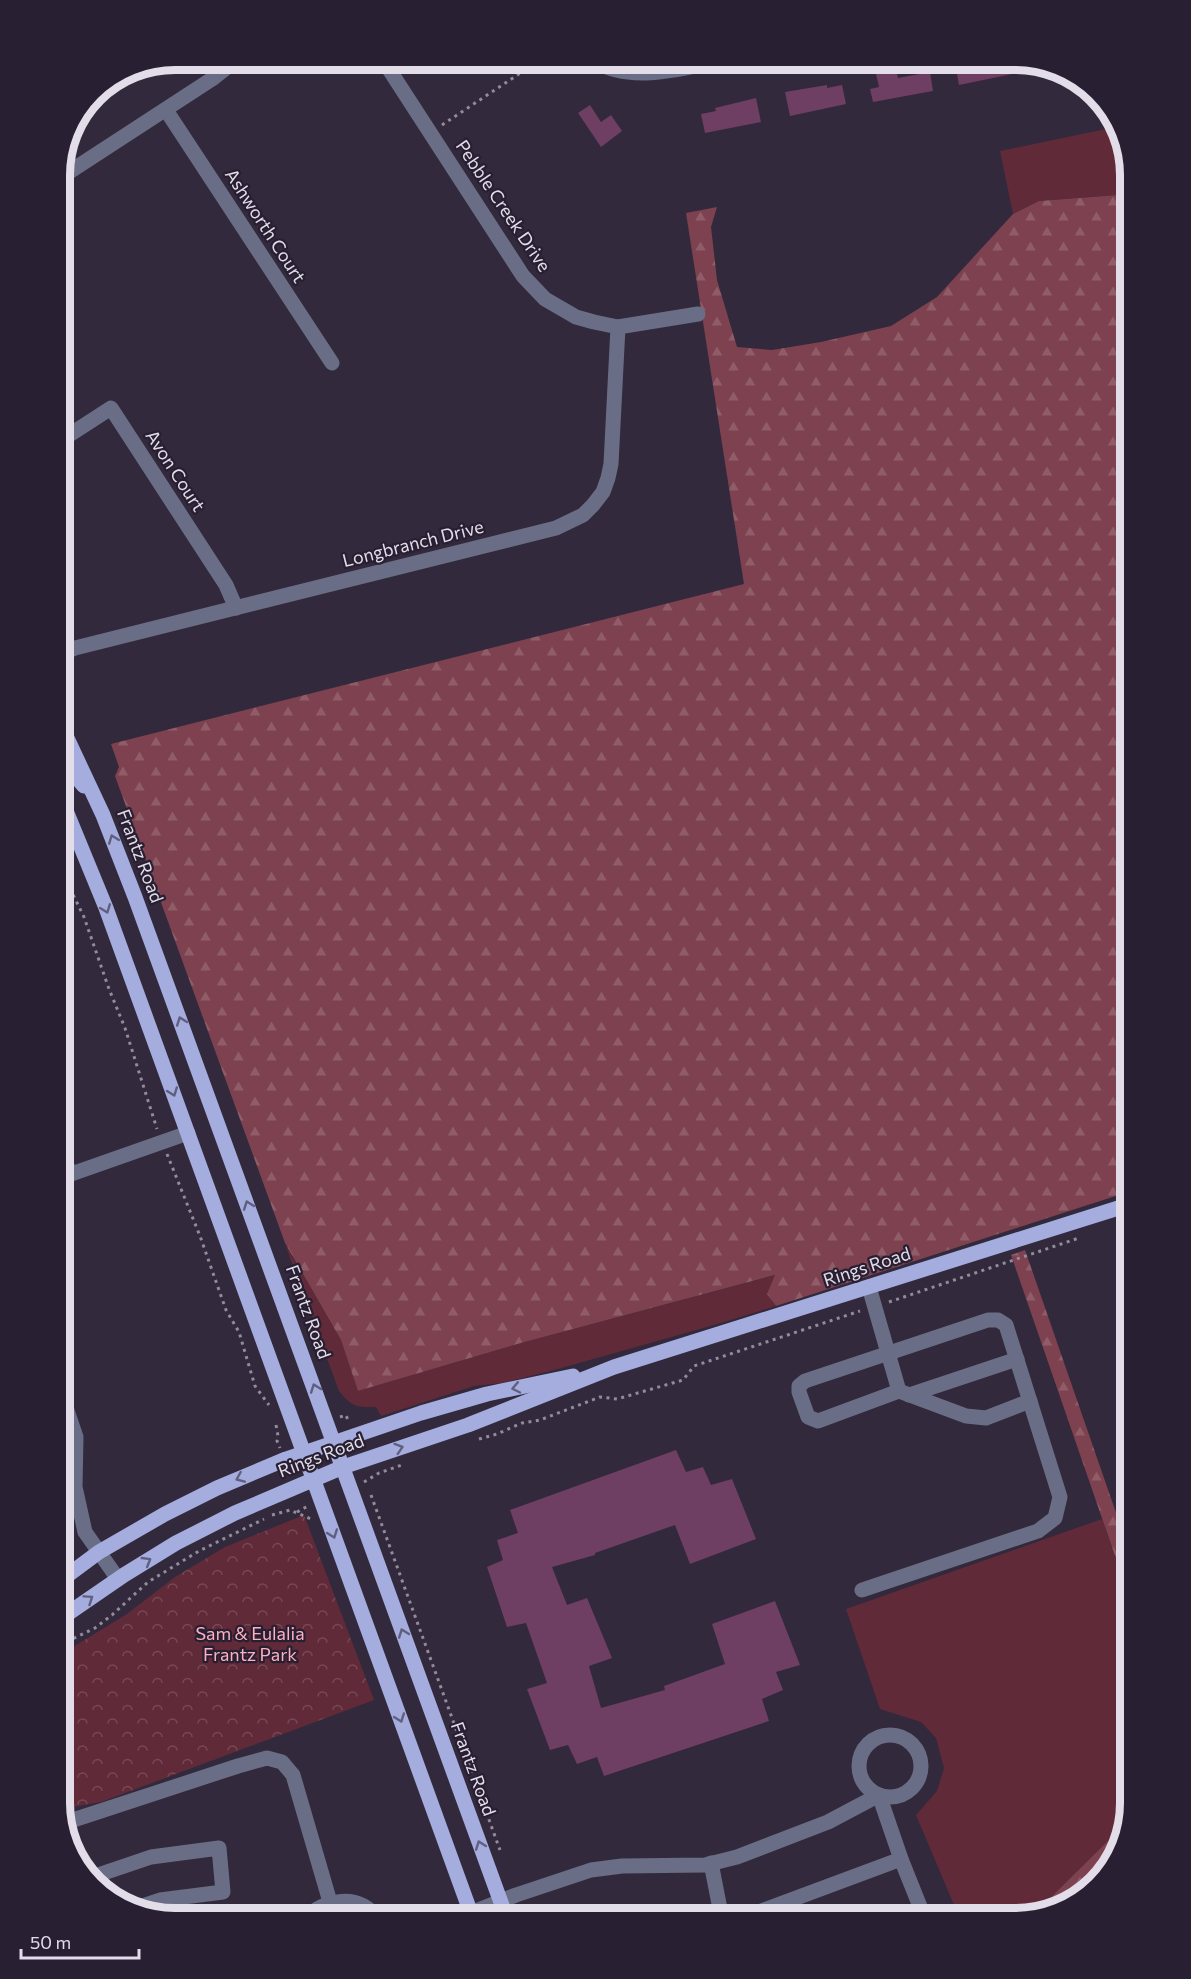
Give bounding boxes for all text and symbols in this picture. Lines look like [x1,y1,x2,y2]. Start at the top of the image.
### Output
street label: Pebble Creek Drive [452,135,556,276]
street label: Ashworth Court [221,164,311,287]
street label: Avon Court [141,426,210,515]
street label: Longbranch Drive [340,515,486,571]
street label: Frantz Road [113,806,169,906]
one-way arrow [107,834,120,844]
one-way arrow [99,903,111,914]
one-way arrow [175,1017,188,1027]
one-way arrow [166,1086,178,1097]
one-way arrow [242,1200,255,1210]
street label: Rings Road [820,1242,913,1290]
street label: Frantz Road [282,1262,336,1362]
one-way arrow [511,1381,521,1394]
one-way arrow [309,1383,322,1394]
street label: Rings Road [274,1429,367,1482]
one-way arrow [393,1443,404,1456]
one-way arrow [236,1471,247,1483]
one-way arrow [326,1528,339,1539]
one-way arrow [141,1557,151,1568]
one-way arrow [82,1595,93,1606]
park label: Sam & Eulalia Frantz Park [195,1622,305,1665]
one-way arrow [398,1628,411,1639]
one-way arrow [393,1711,405,1722]
street label: Frantz Road [447,1719,501,1819]
one-way arrow [475,1840,487,1851]
scale bar [21,1922,140,1960]
text: 50 m [30,1931,71,1953]

